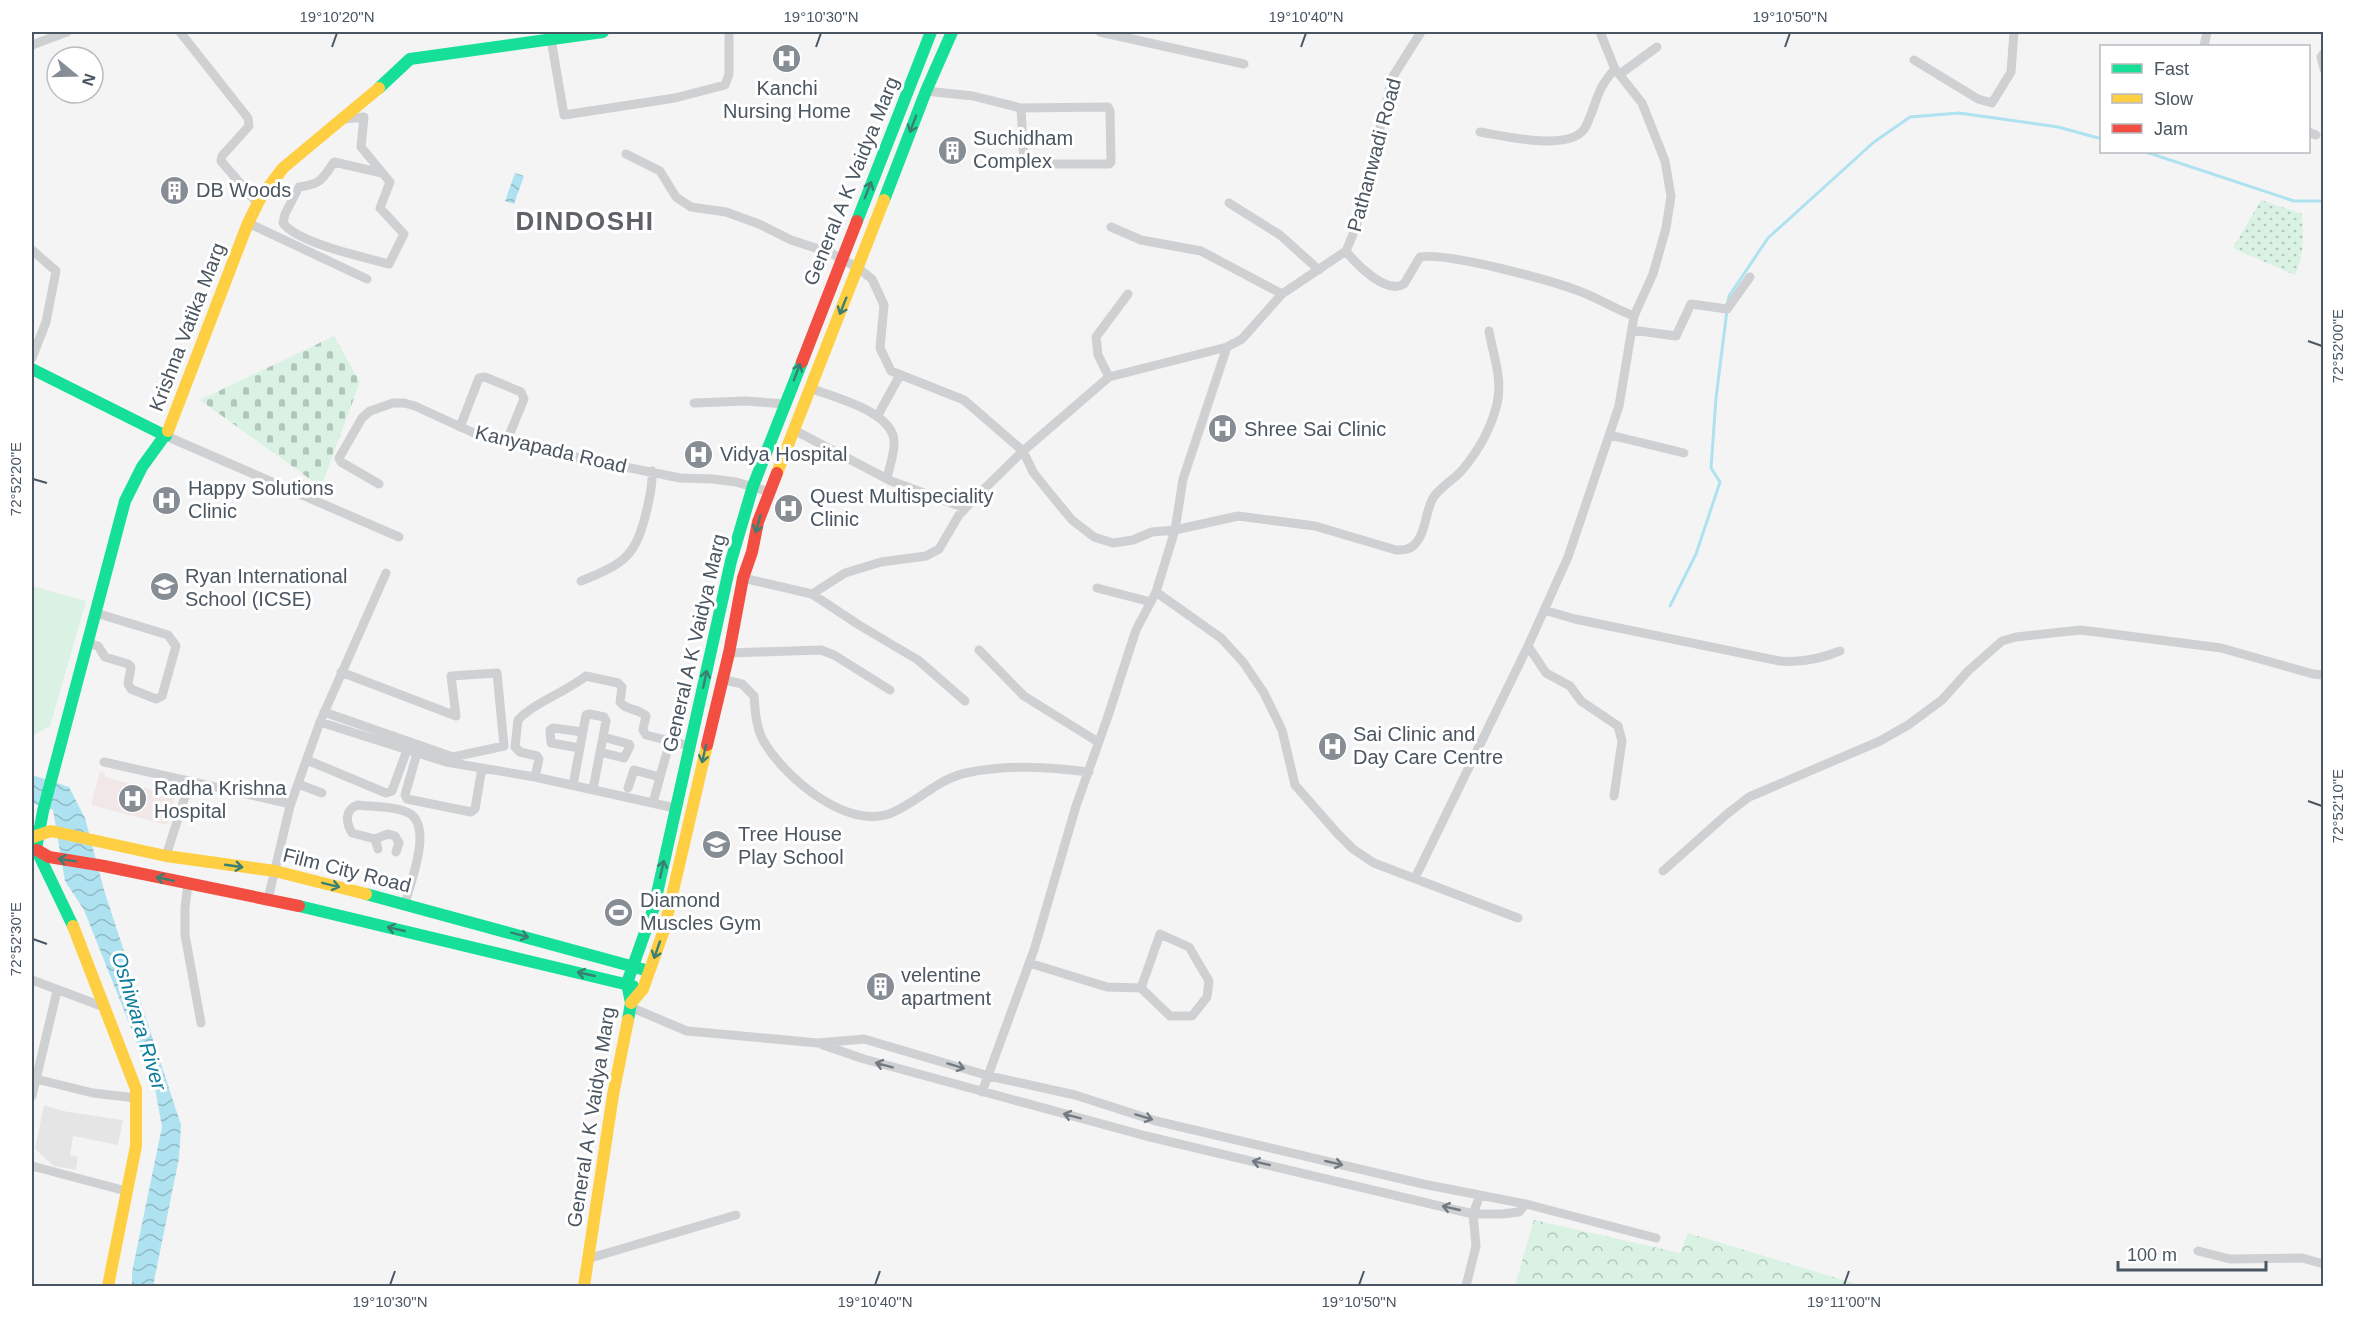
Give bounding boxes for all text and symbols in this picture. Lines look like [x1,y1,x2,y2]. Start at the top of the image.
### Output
text: 19°10'20"N [299,8,375,25]
text: 19°10'30"N [783,8,859,25]
text: 19°10'40"N [1268,8,1344,25]
text: 19°10'50"N [1752,8,1828,25]
hospital icon: Kanchi Nursing Home [771,42,803,74]
north arrow [45,45,105,105]
legend [2100,45,2310,153]
text: Fast [2154,59,2189,79]
text: N [79,71,99,88]
street label: General A K Vaidya Marg [799,73,903,289]
street label: Pathanwadi Road [1343,76,1405,234]
place label: Kanchi Nursing Home [723,77,851,122]
text: Slow [2154,89,2194,109]
one-way arrow [907,115,918,133]
text: Jam [2154,119,2188,139]
place label: Suchidham Complex [973,127,1073,172]
building icon: Suchidham Complex [936,134,968,166]
building icon: DB Woods [159,174,191,206]
place label: DB Woods [196,179,291,201]
one-way arrow [863,181,874,200]
district label: DINDOSHI [515,206,655,236]
street label: Krishna Vatika Marg [145,240,229,414]
one-way arrow [837,296,848,315]
text: 72°52'00"E [2329,309,2346,383]
one-way arrow [793,363,804,382]
hospital icon: Shree Sai Clinic [1207,413,1239,445]
place label: Shree Sai Clinic [1244,418,1386,440]
street label: Kanyapada Road [473,421,629,477]
hospital icon: Vidya Hospital [683,438,715,470]
text: 72°52'20"E [7,442,24,516]
place label: Vidya Hospital [720,443,847,465]
place label: Happy Solutions Clinic [188,477,334,522]
hospital icon: Happy Solutions Clinic [151,484,183,516]
place label: Quest Multispeciality Clinic [810,485,993,530]
hospital icon: Quest Multispeciality Clinic [773,492,805,524]
one-way arrow [752,514,764,533]
street label: General A K Vaidya Marg [658,532,730,754]
place label: Ryan International School (ICSE) [185,565,347,610]
school or university icon: Ryan International School (ICSE) [148,571,180,603]
one-way arrow [700,669,712,688]
place label: Sai Clinic and Day Care Centre [1353,723,1503,768]
hospital icon: Sai Clinic and Day Care Centre [1316,730,1348,762]
one-way arrow [698,745,710,764]
text: 72°52'10"E [2329,769,2346,843]
place label: Radha Krishna Hospital [154,777,287,822]
hospital icon: Radha Krishna Hospital [117,783,149,815]
place label: Tree House Play School [738,823,844,868]
school or university icon: Tree House Play School [701,829,733,861]
street label: Film City Road [281,843,413,897]
one-way arrow [57,854,77,865]
one-way arrow [224,860,244,871]
one-way arrow [657,860,669,879]
one-way arrow [156,872,175,884]
one-way arrow [322,880,341,892]
place label: Diamond Muscles Gym [640,889,761,934]
sports icon: Diamond Muscles Gym [603,896,635,928]
text: 72°52'30"E [7,902,24,976]
one-way arrow [387,923,406,935]
one-way arrow [510,930,529,941]
one-way arrow [650,940,661,959]
water label: Oshiwara River [107,949,172,1094]
place label: velentine apartment [901,964,991,1009]
one-way arrow [577,967,596,979]
building icon: velentine apartment [864,970,896,1002]
street label: General A K Vaidya Marg [563,1005,619,1229]
one-way arrow [875,1058,894,1070]
one-way arrow [946,1061,965,1072]
one-way arrow [1063,1110,1082,1121]
one-way arrow [1134,1112,1153,1123]
one-way arrow [1252,1157,1271,1169]
one-way arrow [1323,1158,1343,1169]
one-way arrow [1442,1202,1461,1214]
scale bar [2118,1234,2266,1272]
text: 100 m [2127,1245,2177,1265]
text: 19°10'30"N [352,1293,428,1310]
text: 19°10'40"N [837,1293,913,1310]
text: 19°10'50"N [1321,1293,1397,1310]
text: 19°11'00"N [1807,1293,1881,1310]

